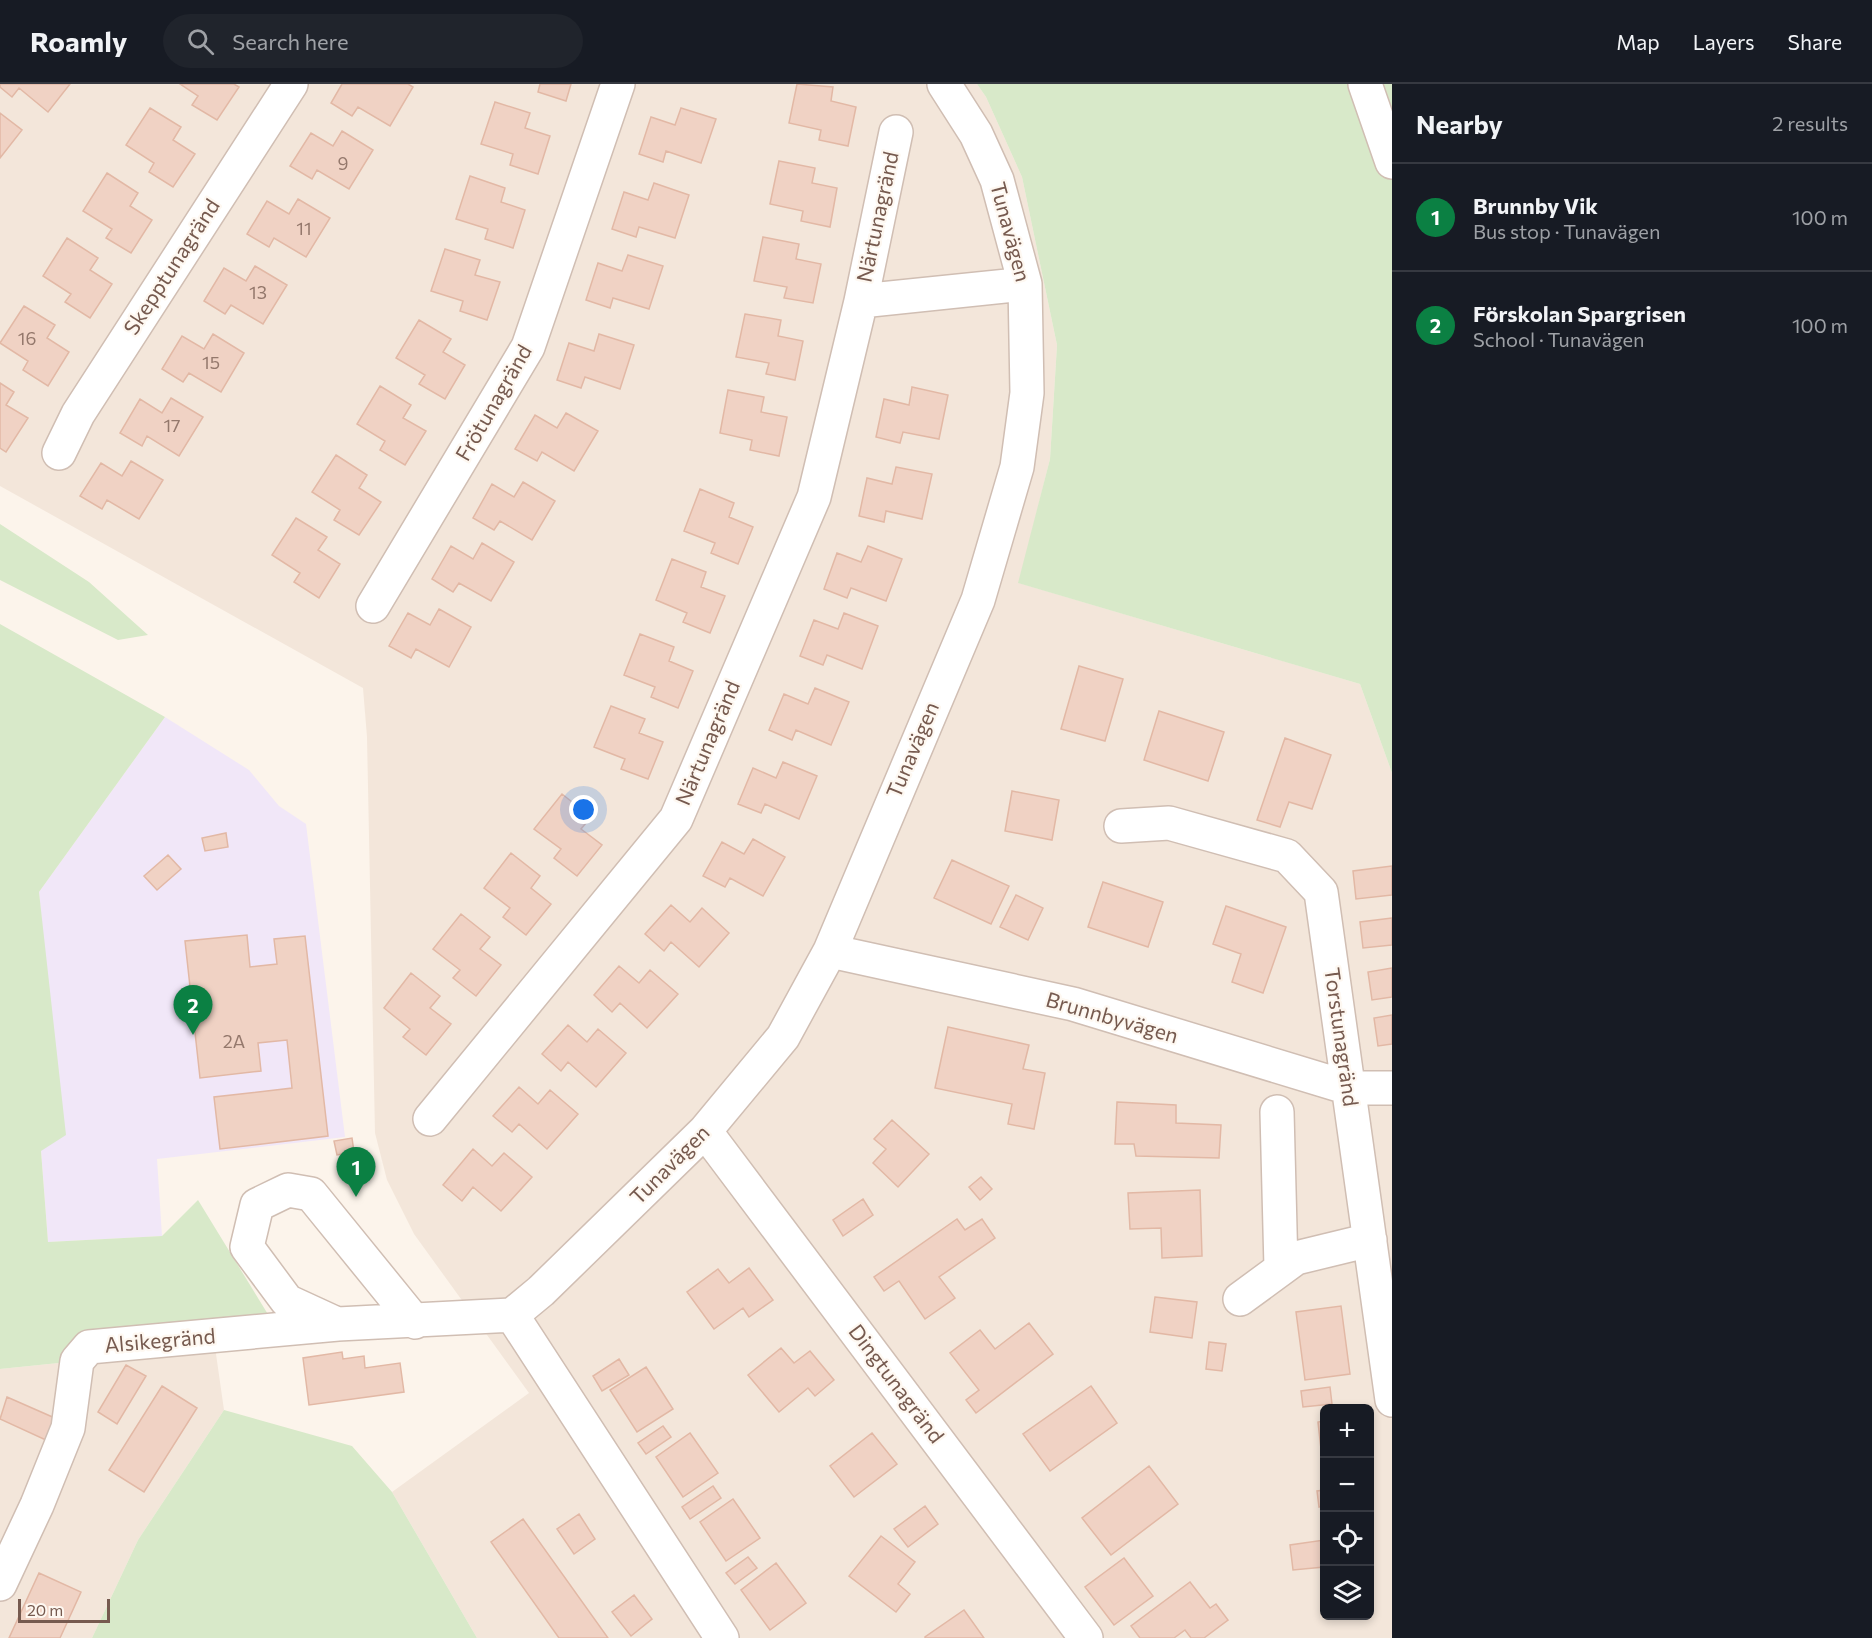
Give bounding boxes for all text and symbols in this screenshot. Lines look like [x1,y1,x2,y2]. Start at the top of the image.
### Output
search box [163,14,583,68]
text: Roamly [30,24,127,58]
icon: search [184,25,217,58]
text: Search here [232,28,349,55]
text: Map [1616,29,1660,54]
text: Layers [1693,29,1755,54]
text: Share [1788,29,1842,54]
text: Nearby [1416,108,1503,139]
text: 2 results [1772,111,1848,135]
street label: Närtunagränd [850,149,903,284]
house number: 9 [338,152,348,174]
street label: Tunavägen [986,179,1037,284]
text: Brunnby Vik [1473,192,1598,219]
street label: Skepptunagränd [118,194,224,339]
text: 1 [1431,205,1440,229]
text: 100 m [1792,205,1848,229]
house number: 11 [296,217,312,239]
text: Bus stop · Tunavägen [1473,219,1660,243]
house number: 13 [249,281,267,303]
text: Förskolan Spargrisen [1473,300,1686,327]
text: 2 [1430,313,1441,337]
text: 100 m [1792,313,1848,337]
house number: 16 [18,327,36,349]
text: School · Tunavägen [1473,327,1645,351]
street label: Frötunagränd [449,340,536,465]
house number: 15 [202,351,220,373]
house number: 17 [163,414,181,436]
street label: Närtunagränd [669,676,744,809]
street label: Tunavägen [880,698,943,801]
your location [569,795,598,824]
street label: Torstunagränd [1320,966,1365,1108]
pin: 2 [174,986,212,1035]
street label: Brunnbyvägen [1043,986,1181,1047]
house number: 2A [223,1030,245,1052]
street label: Tunavägen [624,1119,714,1209]
pin: 1 [336,1148,376,1197]
street label: Dingtunagränd [844,1319,950,1447]
street label: Alsikegränd [103,1322,216,1357]
map controls [1320,1404,1374,1620]
button: + [1320,1404,1374,1458]
button: − [1320,1458,1374,1512]
button: locate [1320,1512,1374,1566]
button: layers [1320,1566,1374,1620]
scale bar [18,1596,110,1624]
text: 20 m [27,1600,63,1619]

